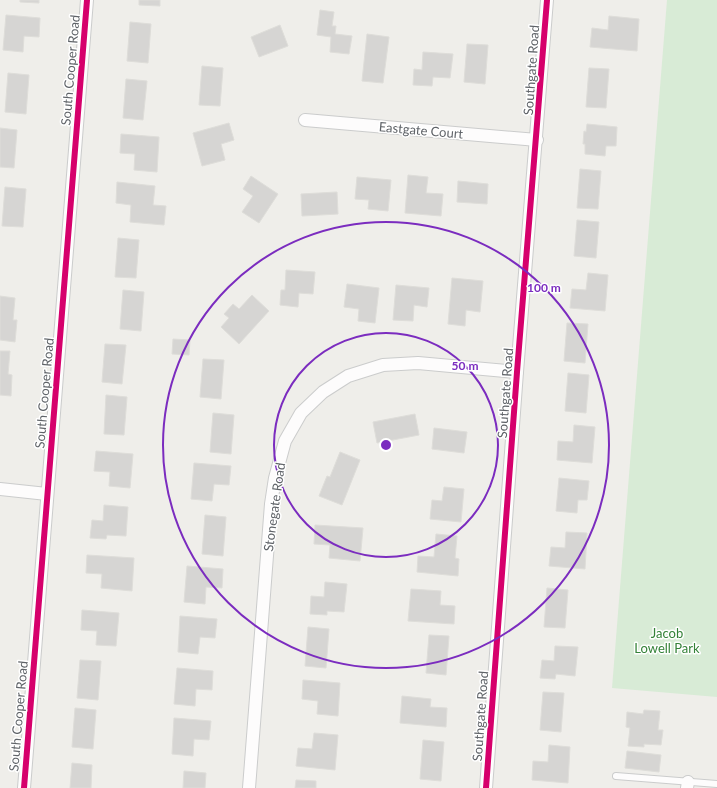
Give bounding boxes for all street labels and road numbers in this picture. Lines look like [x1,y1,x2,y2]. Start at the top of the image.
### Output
street label: South Cooper Road [57,14,83,126]
street label: Southgate Road [520,24,542,116]
street label: Eastgate Court [378,118,464,142]
street label: South Cooper Road [31,337,57,449]
street label: Southgate Road [494,347,516,439]
street label: Stonegate Road [260,461,288,553]
street label: South Cooper Road [5,660,31,772]
street label: Southgate Road [469,670,491,762]

